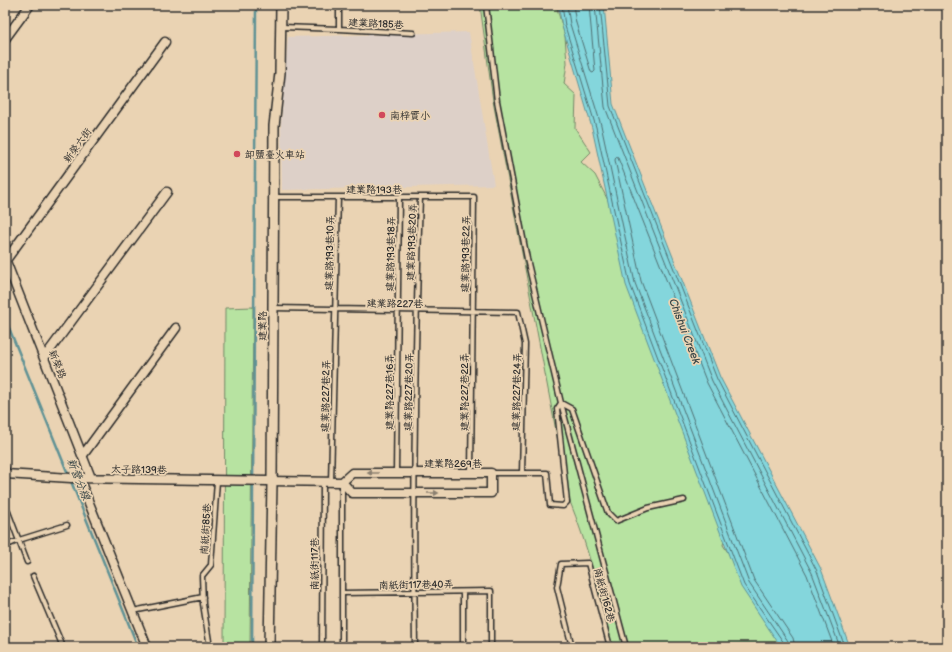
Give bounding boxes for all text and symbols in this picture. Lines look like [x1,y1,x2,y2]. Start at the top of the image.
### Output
street label: 建業路185巷 [348,17,405,31]
marker: 南梓實小 [377,110,387,120]
place label: 南梓實小 [390,110,430,122]
street label: 新榮六街 [61,126,94,165]
marker: 卸鹽臺火車站 [232,149,242,159]
place label: 卸鹽臺火車站 [245,149,305,161]
street label: 建業路193巷 [346,184,403,196]
street label: 建業路193巷20弄 [405,203,419,281]
street label: 建業路193巷10弄 [323,215,337,291]
street label: 建業路193巷22弄 [459,215,473,293]
street label: 建業路193巷18弄 [384,216,398,292]
water label: Chishui Creek [666,297,703,366]
street label: 建業路227巷 [367,298,424,311]
street label: 建業路 [257,311,269,341]
street label: 新榮路 [46,348,68,381]
street label: 建業路227巷20弄 [402,353,416,431]
street label: 建業路227巷22弄 [459,353,471,431]
street label: 建業路227巷24弄 [510,353,524,431]
street label: 建業路227巷16弄 [384,354,396,430]
street label: 建業路227巷2弄 [319,360,333,432]
water label: 新營分線 [64,456,93,503]
street label: 建業路269巷 [424,458,483,470]
street label: 太子路139巷 [111,464,168,477]
one-way arrow [366,470,379,476]
one-way arrow [427,490,440,496]
street label: 南紙街85巷 [198,502,214,555]
street label: 南紙街117巷 [309,537,321,590]
street label: 南紙街162巷 [591,567,617,625]
street label: 南紙街117巷40弄 [379,578,453,592]

